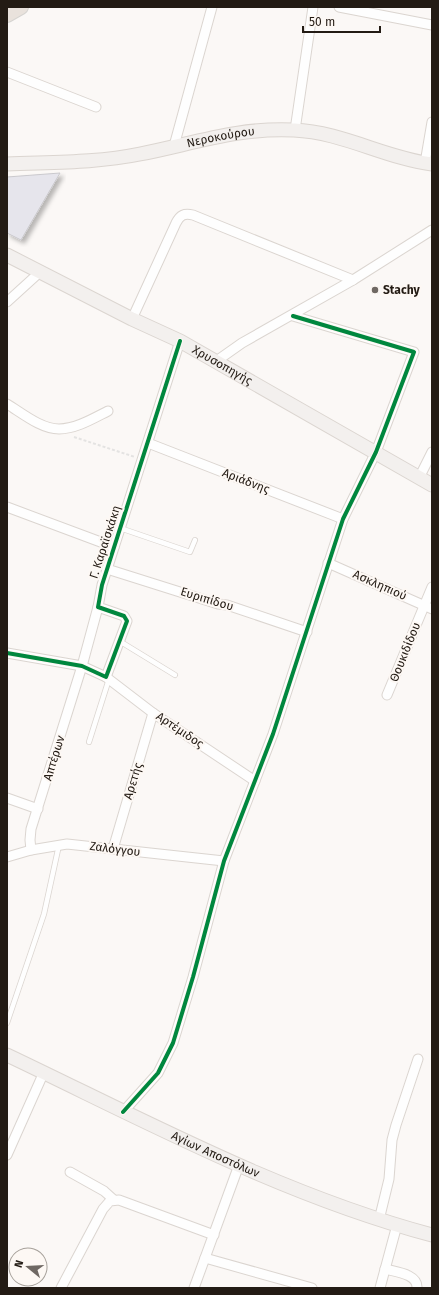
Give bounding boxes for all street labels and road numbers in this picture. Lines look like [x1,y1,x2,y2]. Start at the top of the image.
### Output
street label: Νεροκούρου [185,124,255,150]
street label: Χρυσοπηγής [190,343,255,388]
street label: Αριάδνης [220,466,272,497]
street label: Γ. Καραϊσκάκη [87,504,123,580]
street label: Ασκληπιού [351,567,409,603]
street label: Ευριπίδου [179,584,235,614]
street label: Θουκιδίδου [387,620,423,684]
street label: Αρτέμιδος [154,709,207,751]
street label: Απτέρων [40,733,68,782]
street label: Αρετής [121,761,145,801]
street label: Ζαλόγγου [89,839,141,859]
street label: Αγίων Αποστόλων [169,1128,262,1180]

